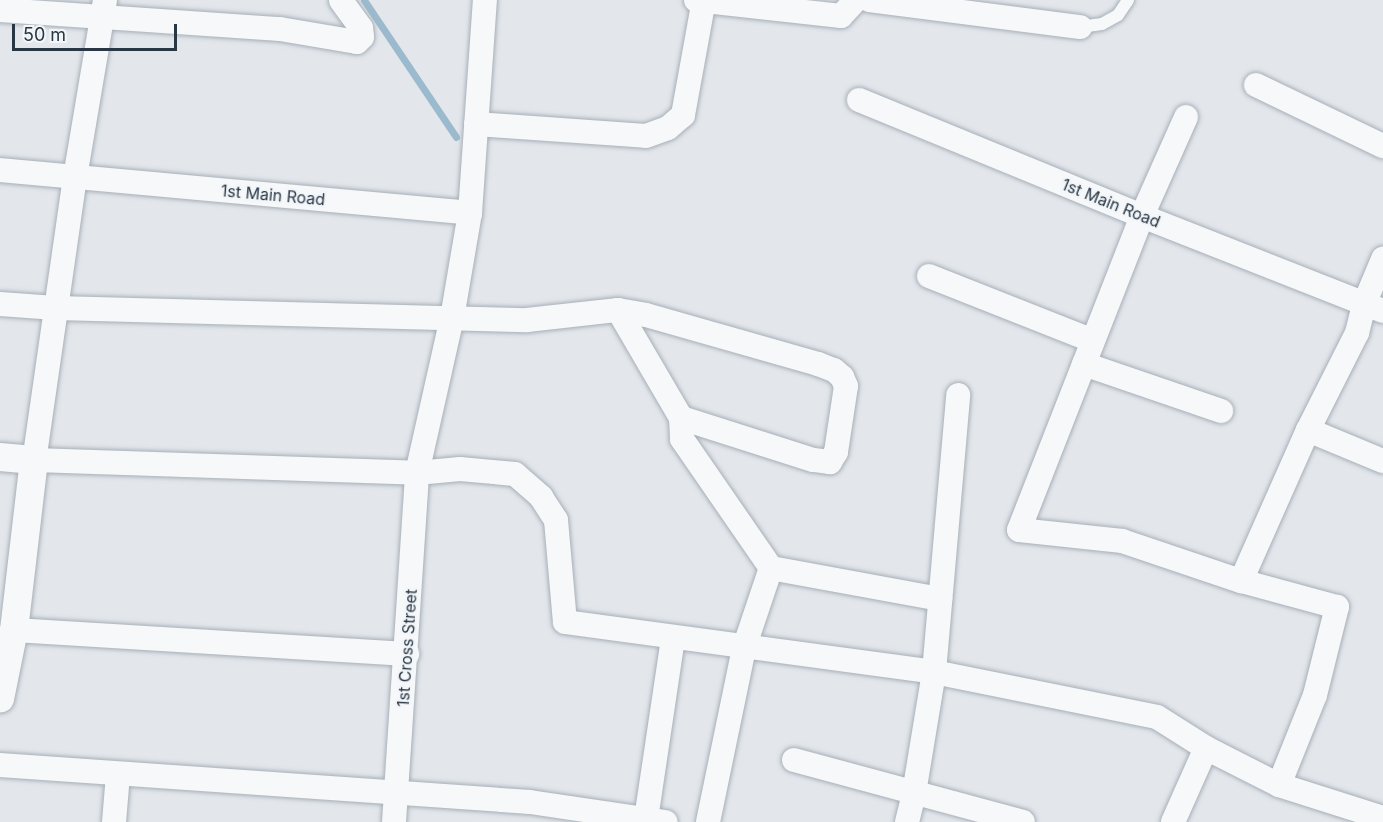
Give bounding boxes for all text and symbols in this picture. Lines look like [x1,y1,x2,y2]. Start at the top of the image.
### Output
scale bar [15,12,180,50]
text: 50 m [23,24,66,45]
street label: 1st Main Road [1059,175,1163,231]
street label: 1st Main Road [220,181,326,209]
street label: 1st Cross Street [393,588,421,708]

